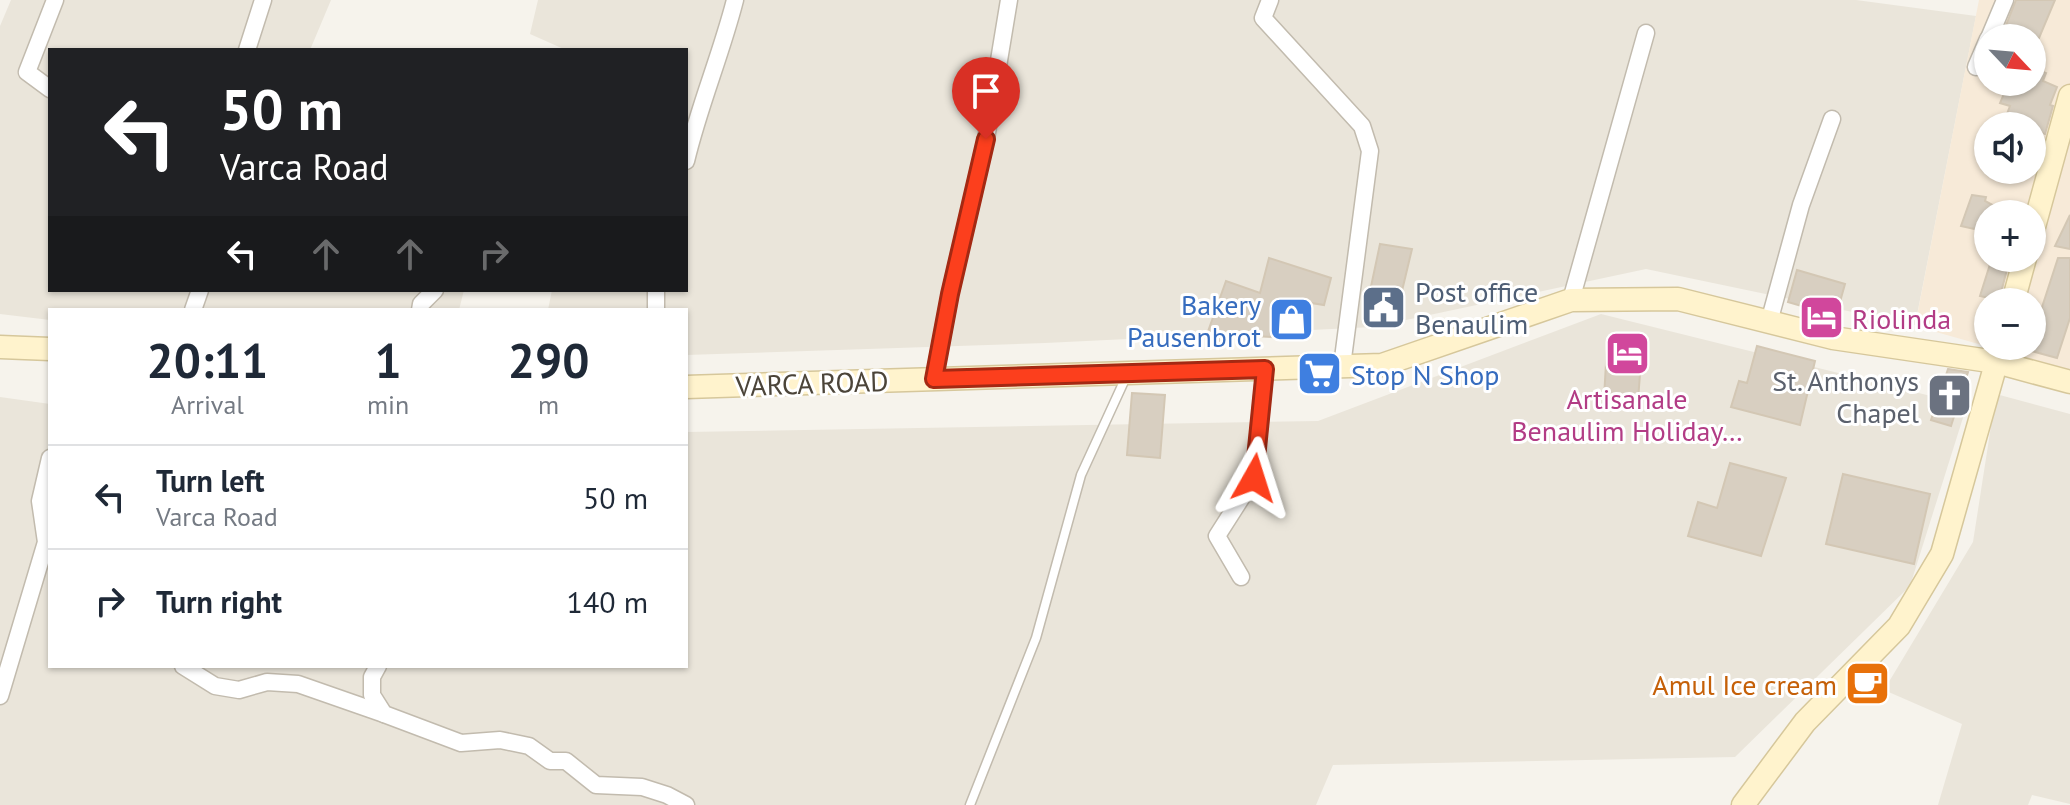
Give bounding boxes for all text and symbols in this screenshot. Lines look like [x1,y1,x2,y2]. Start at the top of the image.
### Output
north arrow [1974,24,2046,96]
map controls [1974,24,2046,360]
pin [952,57,1020,139]
icon: arrive [964,69,1008,113]
text: 50 m [220,73,343,145]
icon: left [88,80,192,184]
button: sound [1974,112,2046,184]
text: Varca Road [220,143,389,190]
button: + [1974,200,2046,272]
icon: left [220,232,264,276]
icon: ahead [304,232,348,276]
icon: ahead [388,232,432,276]
icon: right [472,232,516,276]
place label: Post office Benaulim [1415,273,1538,342]
public building icon: Post office Benaulim [1360,283,1408,331]
place label: Bakery Pausenbrot [1127,286,1262,355]
button: − [1974,288,2046,360]
hotel icon: Riolinda [1797,294,1845,342]
shop icon: Bakery Pausenbrot [1268,296,1316,344]
place label: Riolinda [1852,300,1951,337]
text: 20:11 [147,329,268,391]
text: 1 [374,329,402,391]
text: 290 [508,329,589,391]
hotel icon: Artisanale Benaulim Holiday… [1603,330,1651,378]
supermarket icon: Stop N Shop [1296,350,1344,398]
place label: Stop N Shop [1351,356,1499,393]
street label: VARCA ROAD [734,362,889,404]
place label: St. Anthonys Chapel [1772,362,1919,431]
church icon: St. Anthonys Chapel [1926,372,1974,420]
place label: Artisanale Benaulim Holiday… [1511,380,1743,449]
text: Arrival [171,388,244,421]
text: min [367,388,409,421]
text: m [538,388,559,421]
position arrow [1212,436,1296,520]
text: Turn left [156,461,264,500]
icon: left [88,475,132,519]
text: 50 m [583,478,648,517]
text: Varca Road [156,500,278,533]
icon: right [88,579,132,623]
text: Turn right [156,582,282,621]
text: 140 m [567,582,648,621]
cafe icon: Amul Ice cream [1844,660,1892,708]
place label: Amul Ice cream [1652,666,1837,703]

